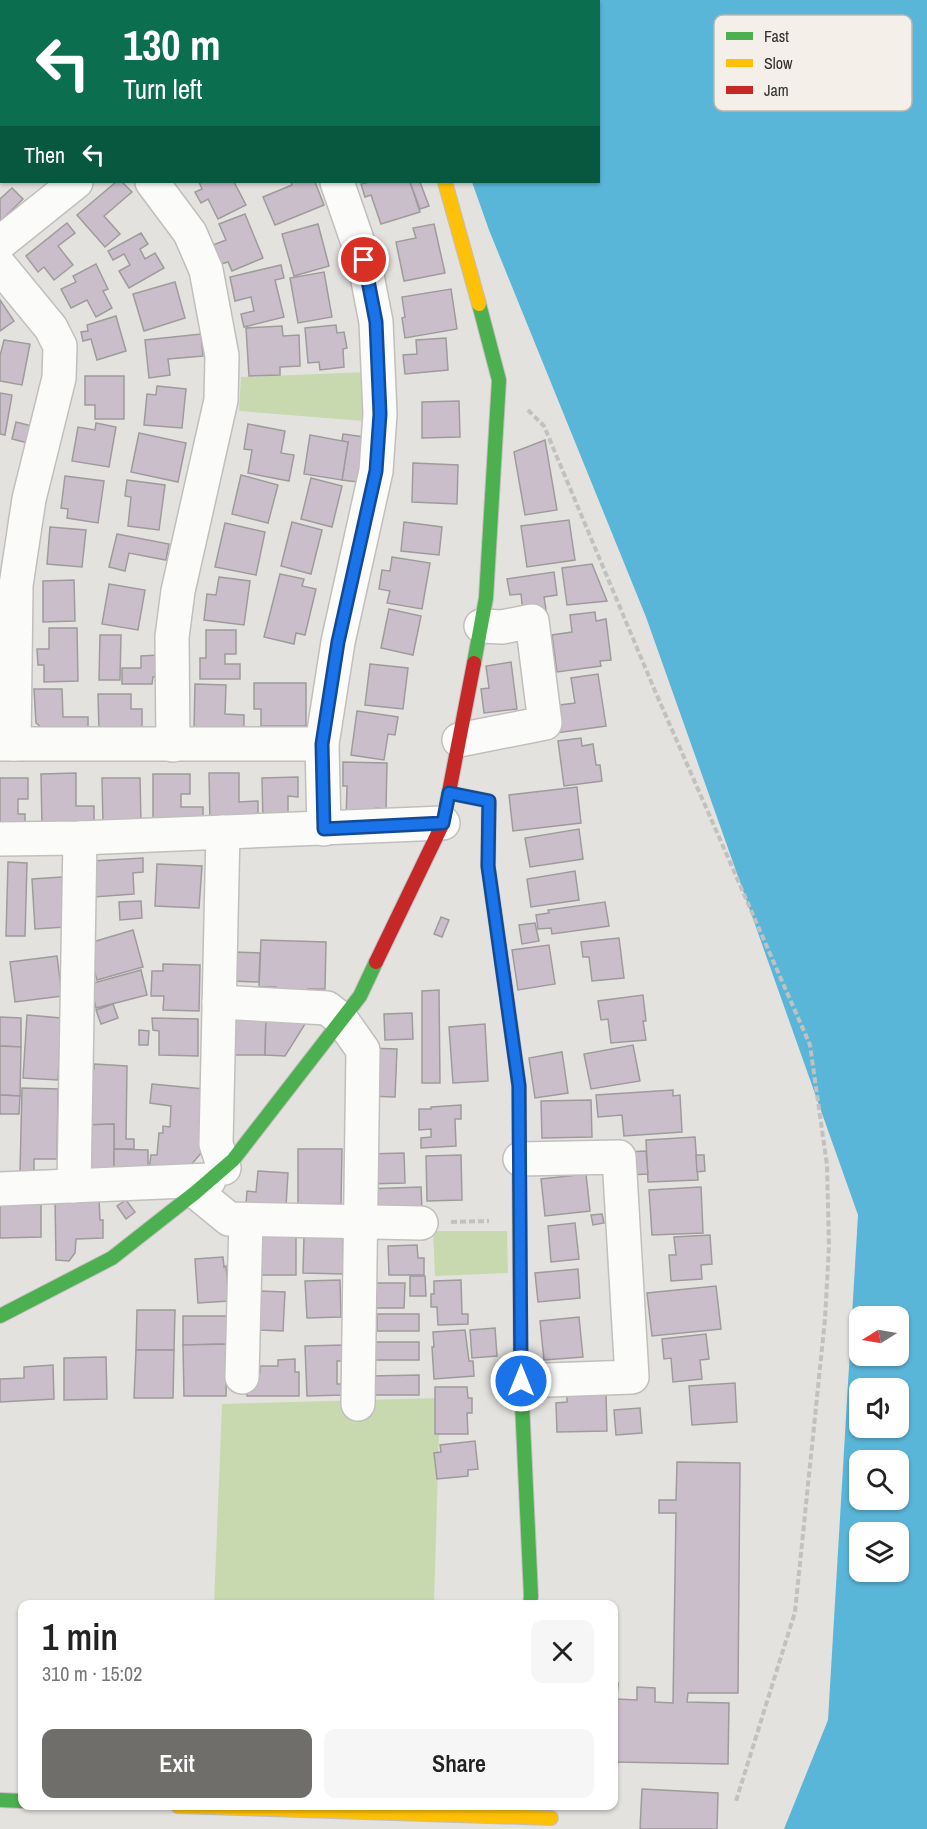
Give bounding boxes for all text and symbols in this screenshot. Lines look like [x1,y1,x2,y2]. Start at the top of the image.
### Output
legend [714,15,912,111]
text: 130 m [123,17,221,73]
icon: left [24,24,102,102]
text: Fast [764,25,789,47]
text: Slow [764,52,793,74]
text: Turn left [123,71,202,107]
text: Jam [764,79,789,101]
icon: left [77,138,110,171]
text: Then [24,140,65,170]
pin [338,234,389,285]
icon: arrive [347,243,380,276]
north arrow [849,1306,909,1366]
map controls [849,1306,909,1582]
position arrow [489,1349,553,1413]
button: sound [849,1378,909,1438]
button: search [849,1450,909,1510]
button: layers [849,1522,909,1582]
text: 1 min [42,1613,118,1661]
button: close [531,1620,594,1683]
text: 310 m · 15:02 [42,1660,142,1687]
button: Exit [42,1729,312,1798]
button: Share [324,1729,594,1798]

